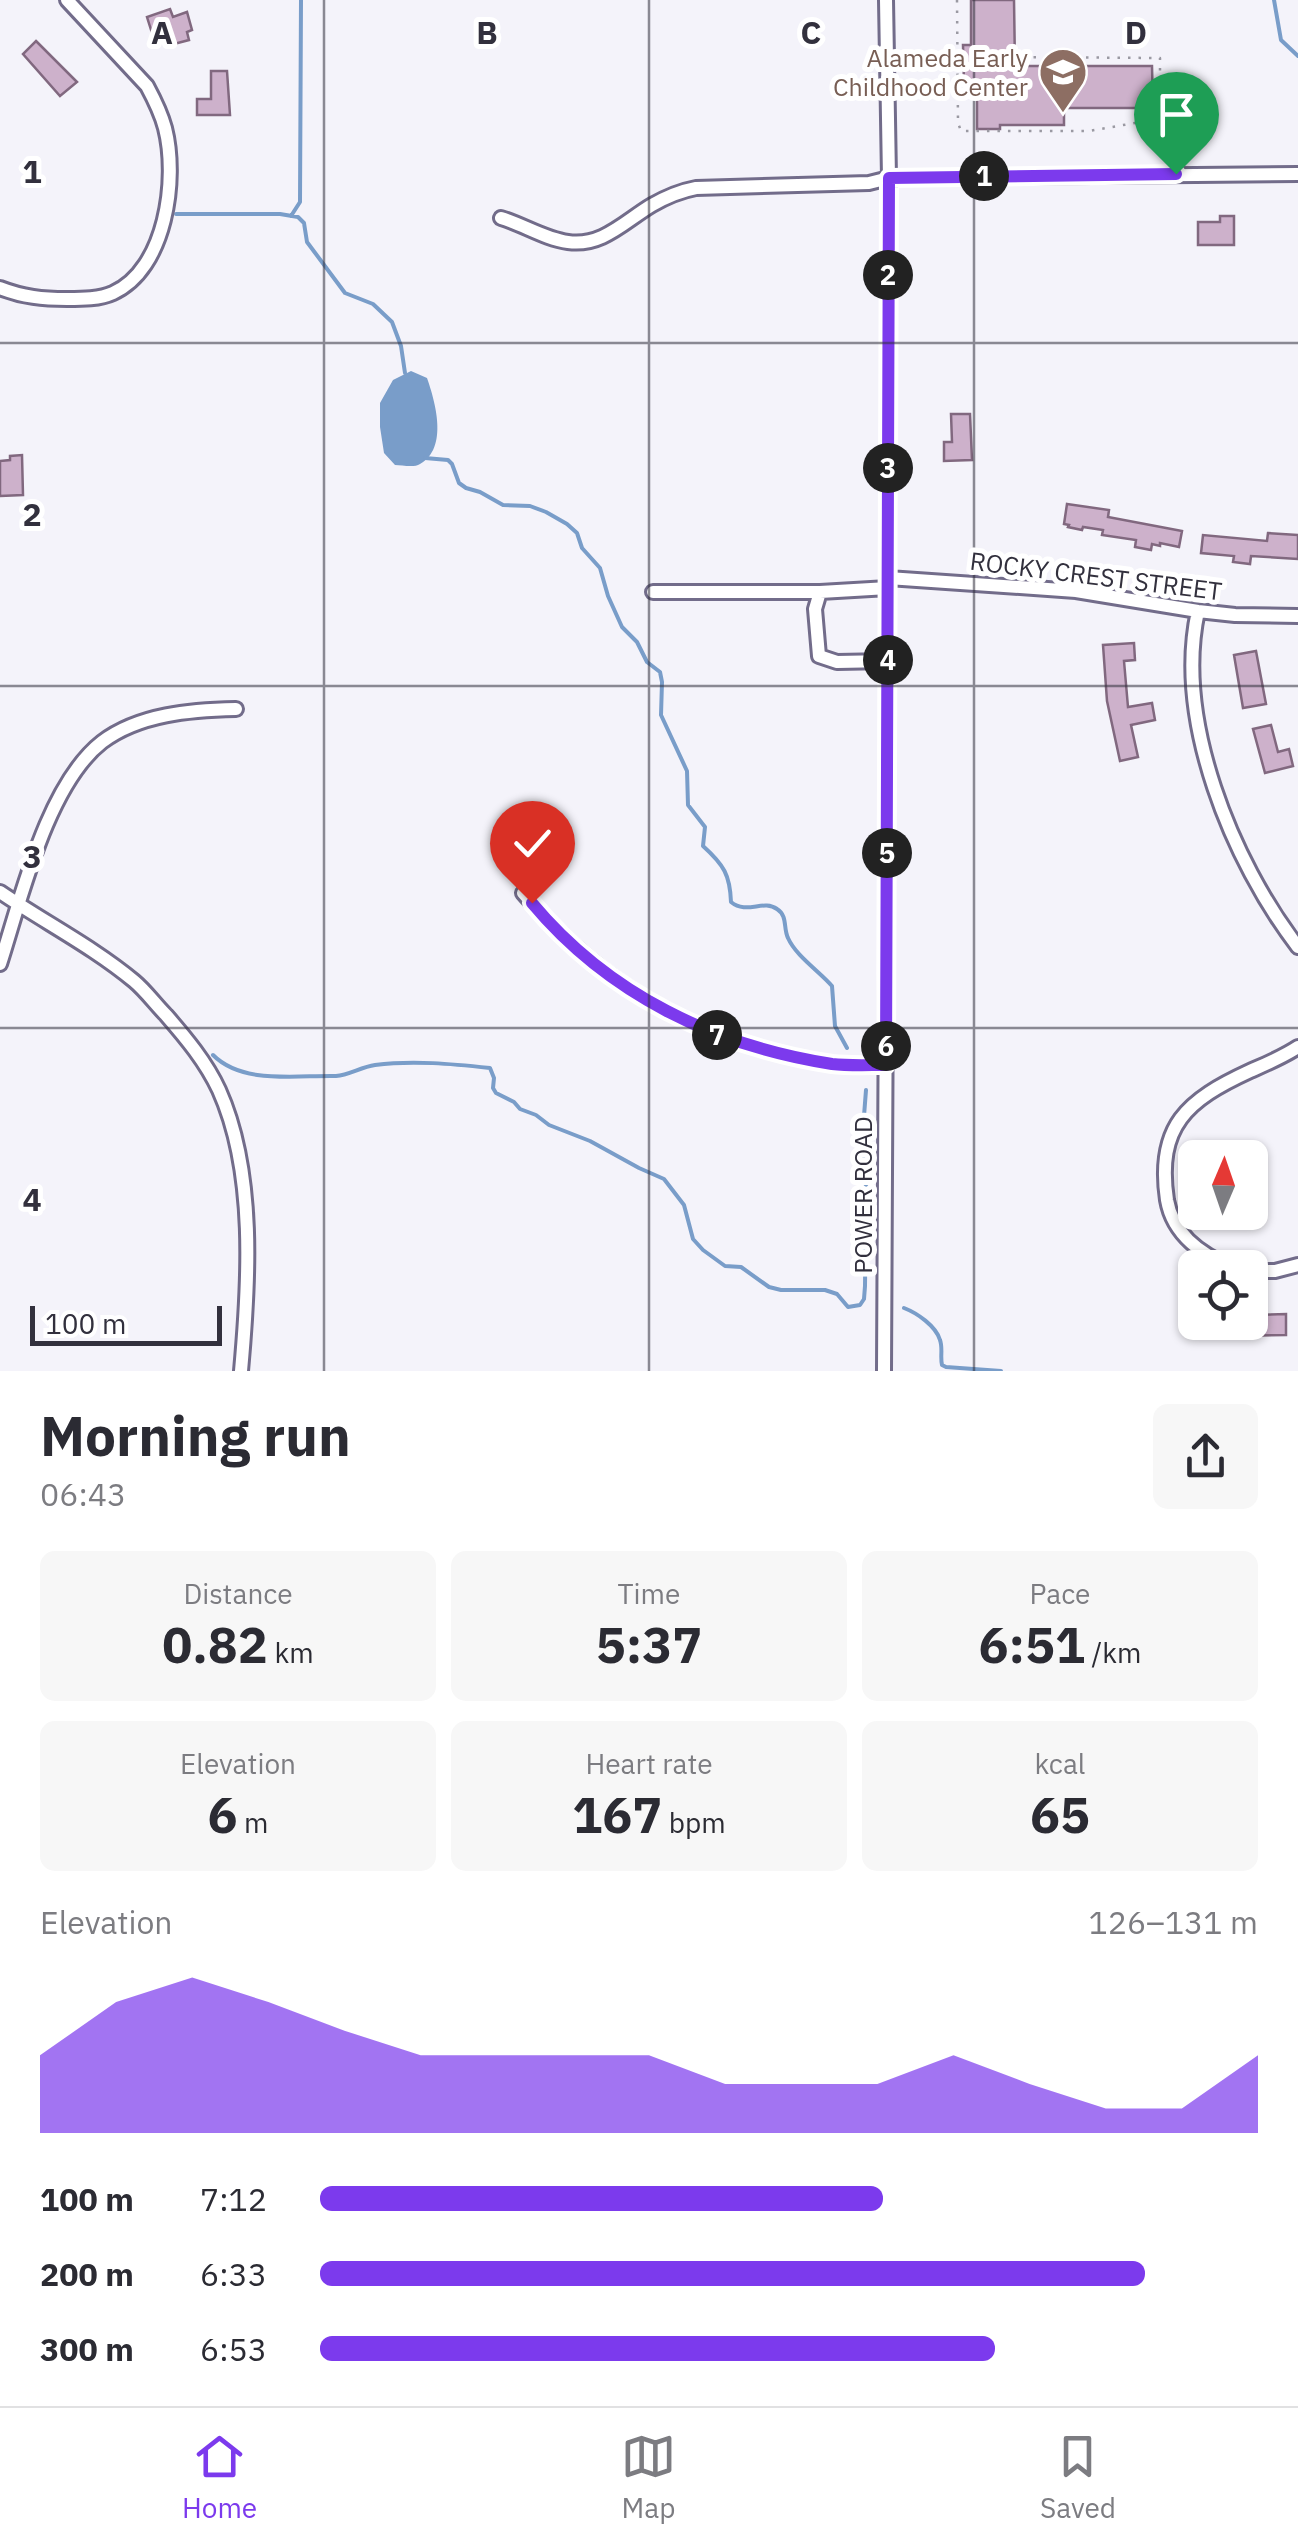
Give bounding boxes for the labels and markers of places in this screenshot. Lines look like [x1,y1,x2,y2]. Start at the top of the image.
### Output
place label: Alameda Early Childhood Center [833,41,1029,103]
school or university icon: Alameda Early Childhood Center [1037,46,1089,114]
pin [1134,72,1219,175]
pin: 1 [959,151,1009,201]
pin: 2 [863,250,913,300]
pin: 3 [863,443,913,493]
pin: 4 [863,635,913,685]
pin [490,801,575,904]
pin: 5 [862,828,912,878]
pin: 7 [692,1010,742,1060]
pin: 6 [861,1021,911,1071]

